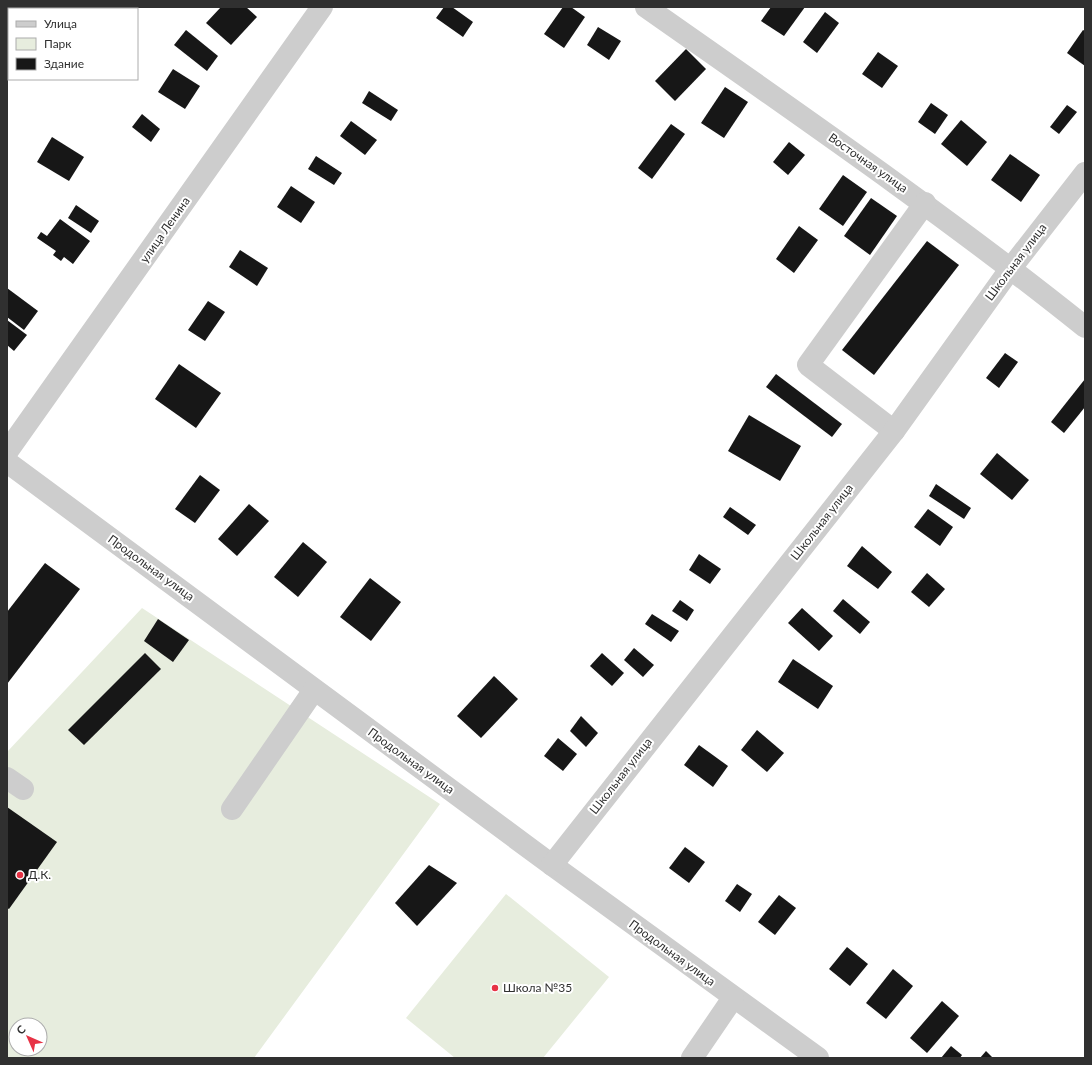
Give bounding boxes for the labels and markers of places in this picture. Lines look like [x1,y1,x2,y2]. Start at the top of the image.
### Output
place label: Д.К. [28,867,51,882]
marker: Д.К. [15,870,25,880]
place label: Школа №35 [503,980,572,995]
marker: Школа №35 [490,983,500,993]

